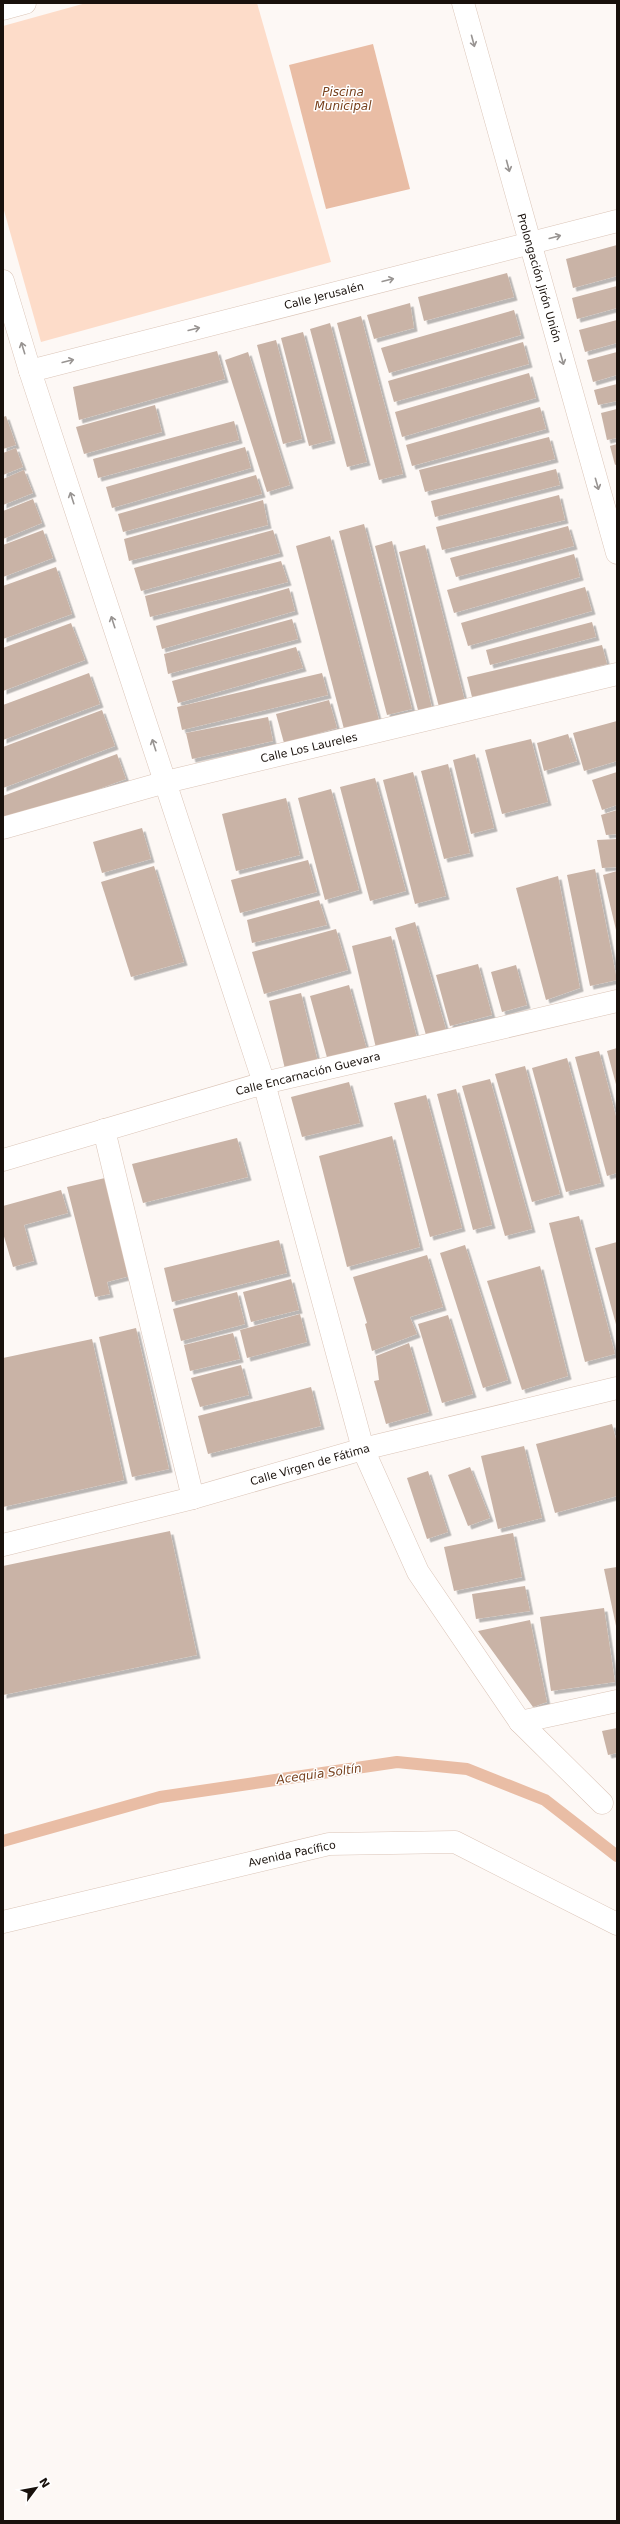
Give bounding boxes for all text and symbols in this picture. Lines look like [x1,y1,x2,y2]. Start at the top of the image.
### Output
one-way arrow [470,34,478,47]
water label: Piscina Municipal [314,85,372,113]
one-way arrow [505,159,512,172]
street label: Prolongación Jirón Unión [514,212,564,344]
one-way arrow [548,233,561,241]
one-way arrow [381,276,394,283]
street label: Calle Jerusalén [283,280,365,312]
one-way arrow [187,325,200,332]
one-way arrow [19,342,26,355]
one-way arrow [559,352,566,365]
one-way arrow [61,357,74,364]
one-way arrow [594,477,601,490]
one-way arrow [68,493,76,505]
one-way arrow [109,615,116,628]
street label: Calle Los Laureles [259,730,359,765]
one-way arrow [150,739,157,752]
street label: Calle Encarnación Guevara [234,1050,382,1098]
street label: Calle Virgen de Fátima [249,1442,371,1488]
water label: Acequia Soltín [275,1761,362,1787]
street label: Avenida Pacífico [247,1838,337,1870]
north arrow [16,2468,56,2508]
text: N [36,2476,52,2490]

